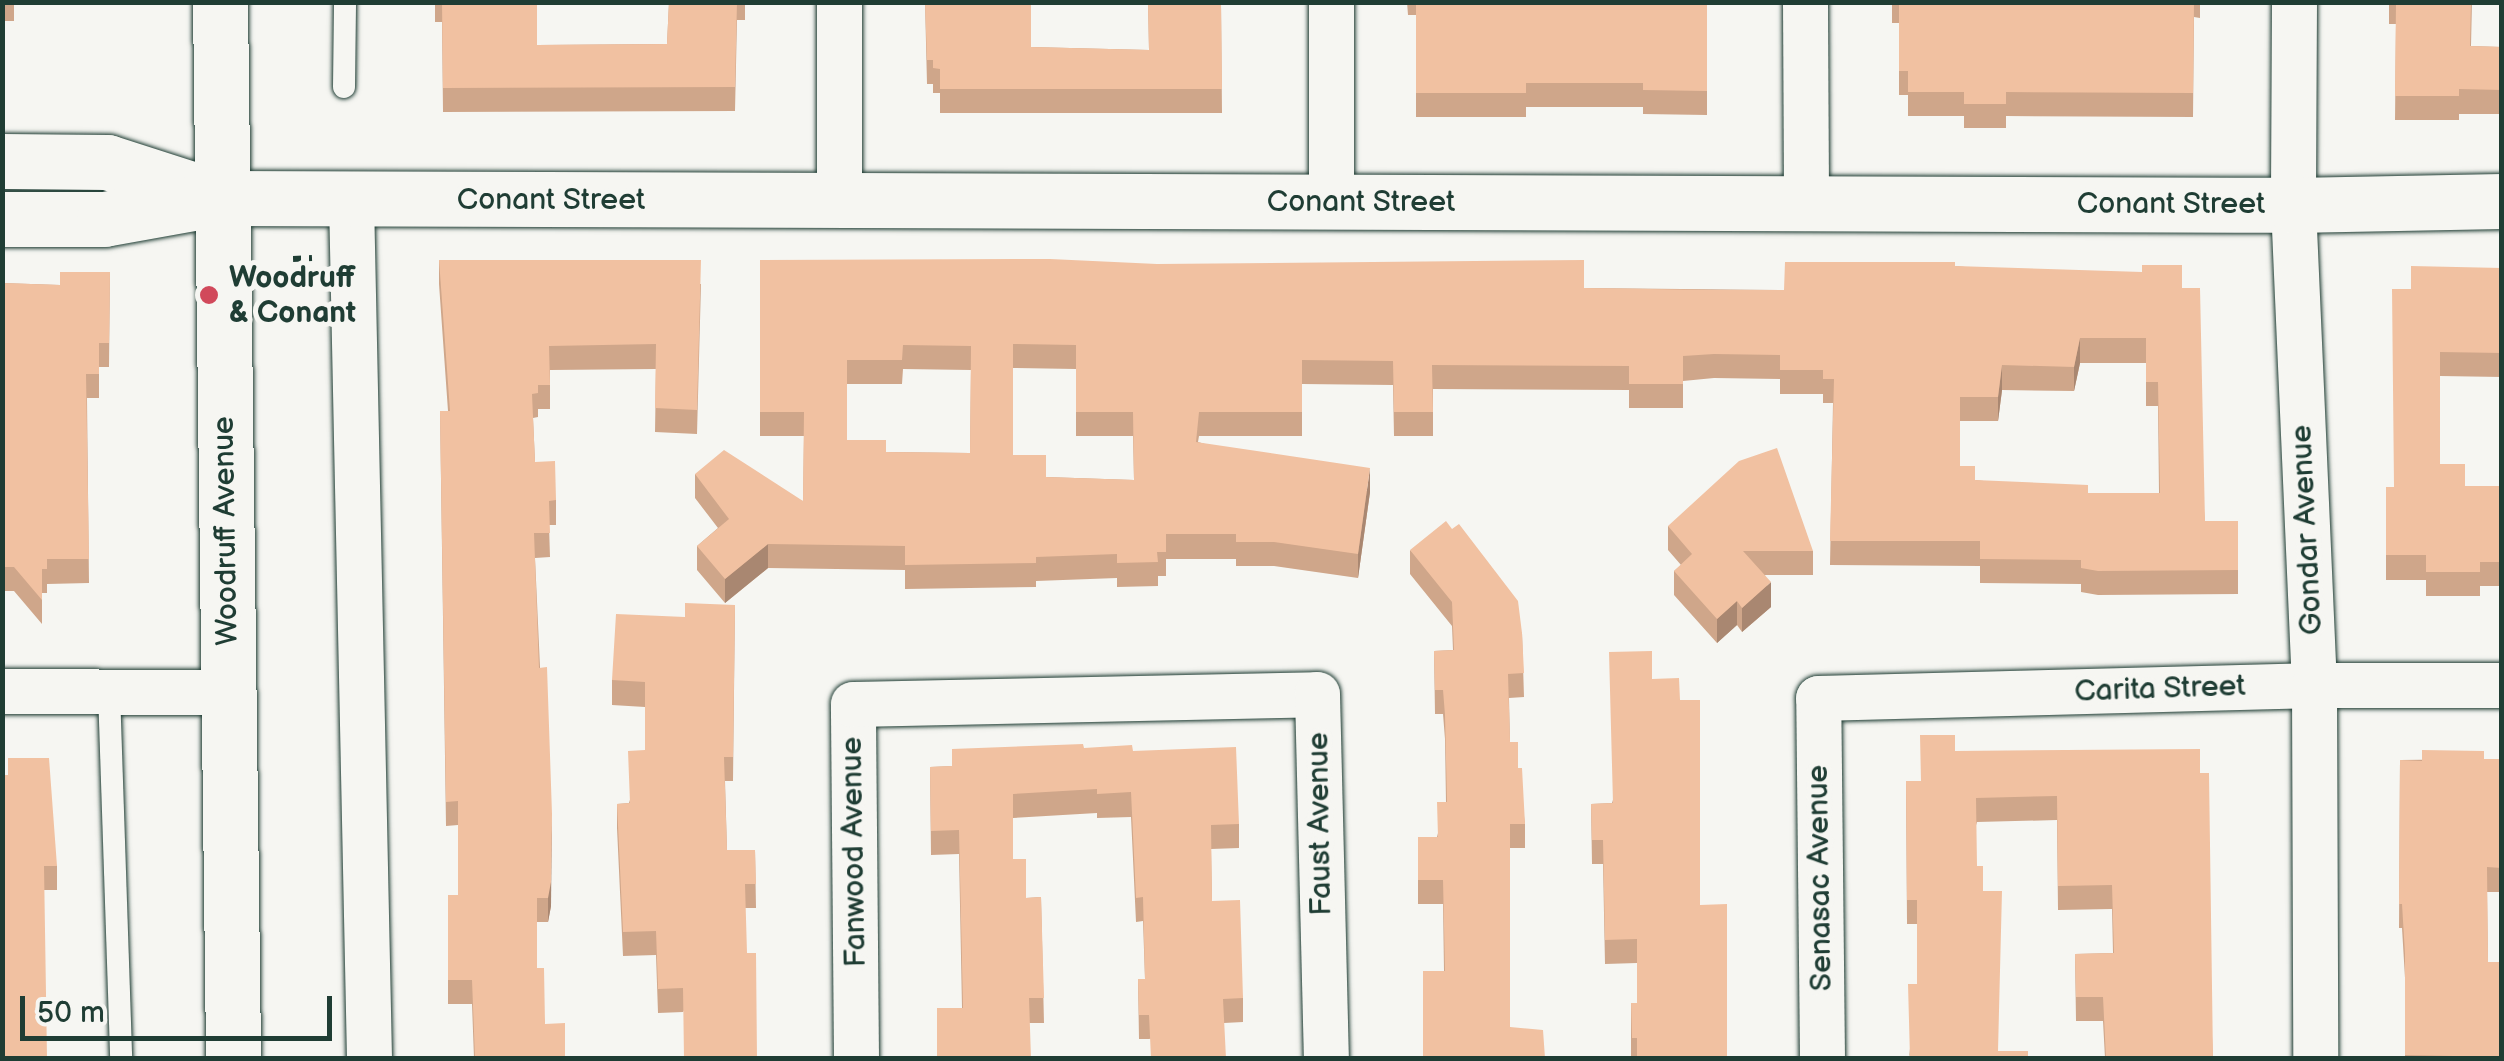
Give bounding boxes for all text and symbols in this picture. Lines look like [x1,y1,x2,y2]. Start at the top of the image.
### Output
street label: Conant Street [457,182,645,218]
street label: Conant Street [1267,184,1455,220]
street label: Conant Street [2077,186,2265,222]
place label: Woodruff & Conant [229,260,356,330]
marker: Woodruff & Conant [198,284,220,306]
street label: Woodruff Avenue [206,416,246,646]
street label: Gondar Avenue [2284,424,2330,636]
street label: Carita Street [2073,668,2247,710]
street label: Faust Avenue [1300,732,1340,916]
street label: Fanwood Avenue [834,736,874,968]
street label: Senasac Avenue [1800,764,1840,992]
scale bar [25,976,338,1038]
text: 50 m [37,995,105,1031]

